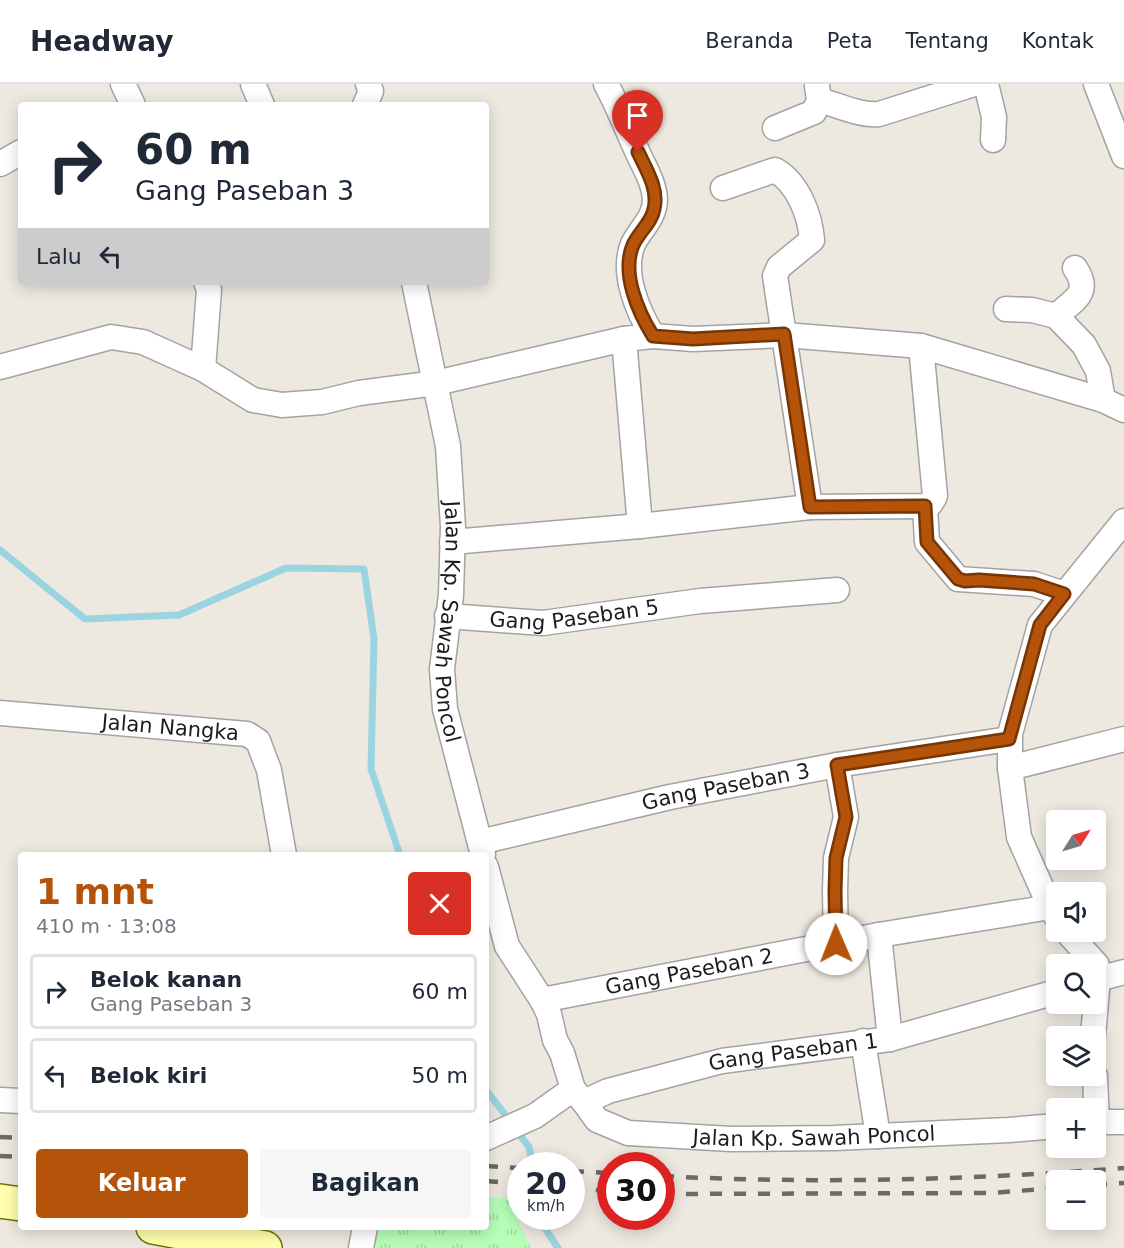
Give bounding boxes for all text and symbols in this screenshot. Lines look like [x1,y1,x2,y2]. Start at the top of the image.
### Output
text: Headway [30,25,174,58]
text: Beranda [705,29,794,53]
text: Peta [827,29,873,53]
text: Tentang [906,29,989,53]
text: Kontak [1022,29,1094,53]
pin [612,90,663,152]
icon: arrive [621,99,654,132]
text: 60 m [135,125,252,174]
icon: right [36,126,114,204]
text: Gang Paseban 3 [135,175,354,206]
icon: left [94,240,127,273]
text: Lalu [36,244,82,269]
street label: Jalan Kp. Sawah Poncol [430,498,465,745]
street label: Gang Paseban 5 [489,595,661,635]
street label: Jalan Nangka [99,710,240,745]
street label: Gang Paseban 3 [639,758,812,815]
north arrow [1046,810,1106,870]
map controls [1046,810,1106,1230]
text: 1 mnt [36,871,154,912]
button: close [408,872,471,935]
button: sound [1046,882,1106,942]
position arrow [804,912,868,976]
text: 410 m · 13:08 [36,914,177,938]
street label: Gang Paseban 2 [603,944,775,1000]
button: search [1046,954,1106,1014]
text: Belok kanan [90,967,242,992]
icon: right [39,975,72,1008]
text: 60 m [412,979,468,1004]
text: Gang Paseban 3 [90,992,252,1016]
button: layers [1046,1026,1106,1086]
street label: Gang Paseban 1 [706,1029,879,1076]
icon: left [39,1059,72,1092]
text: Belok kiri [90,1063,207,1088]
text: 50 m [412,1063,468,1088]
button: + [1046,1098,1106,1158]
street label: Jalan Kp. Sawah Poncol [690,1121,936,1151]
button: Keluar [36,1149,248,1218]
button: Bagikan [260,1149,471,1218]
speed limit sign: 30 [597,1152,675,1230]
text: 20 [525,1166,567,1201]
button: − [1046,1170,1106,1230]
text: km/h [527,1197,565,1215]

